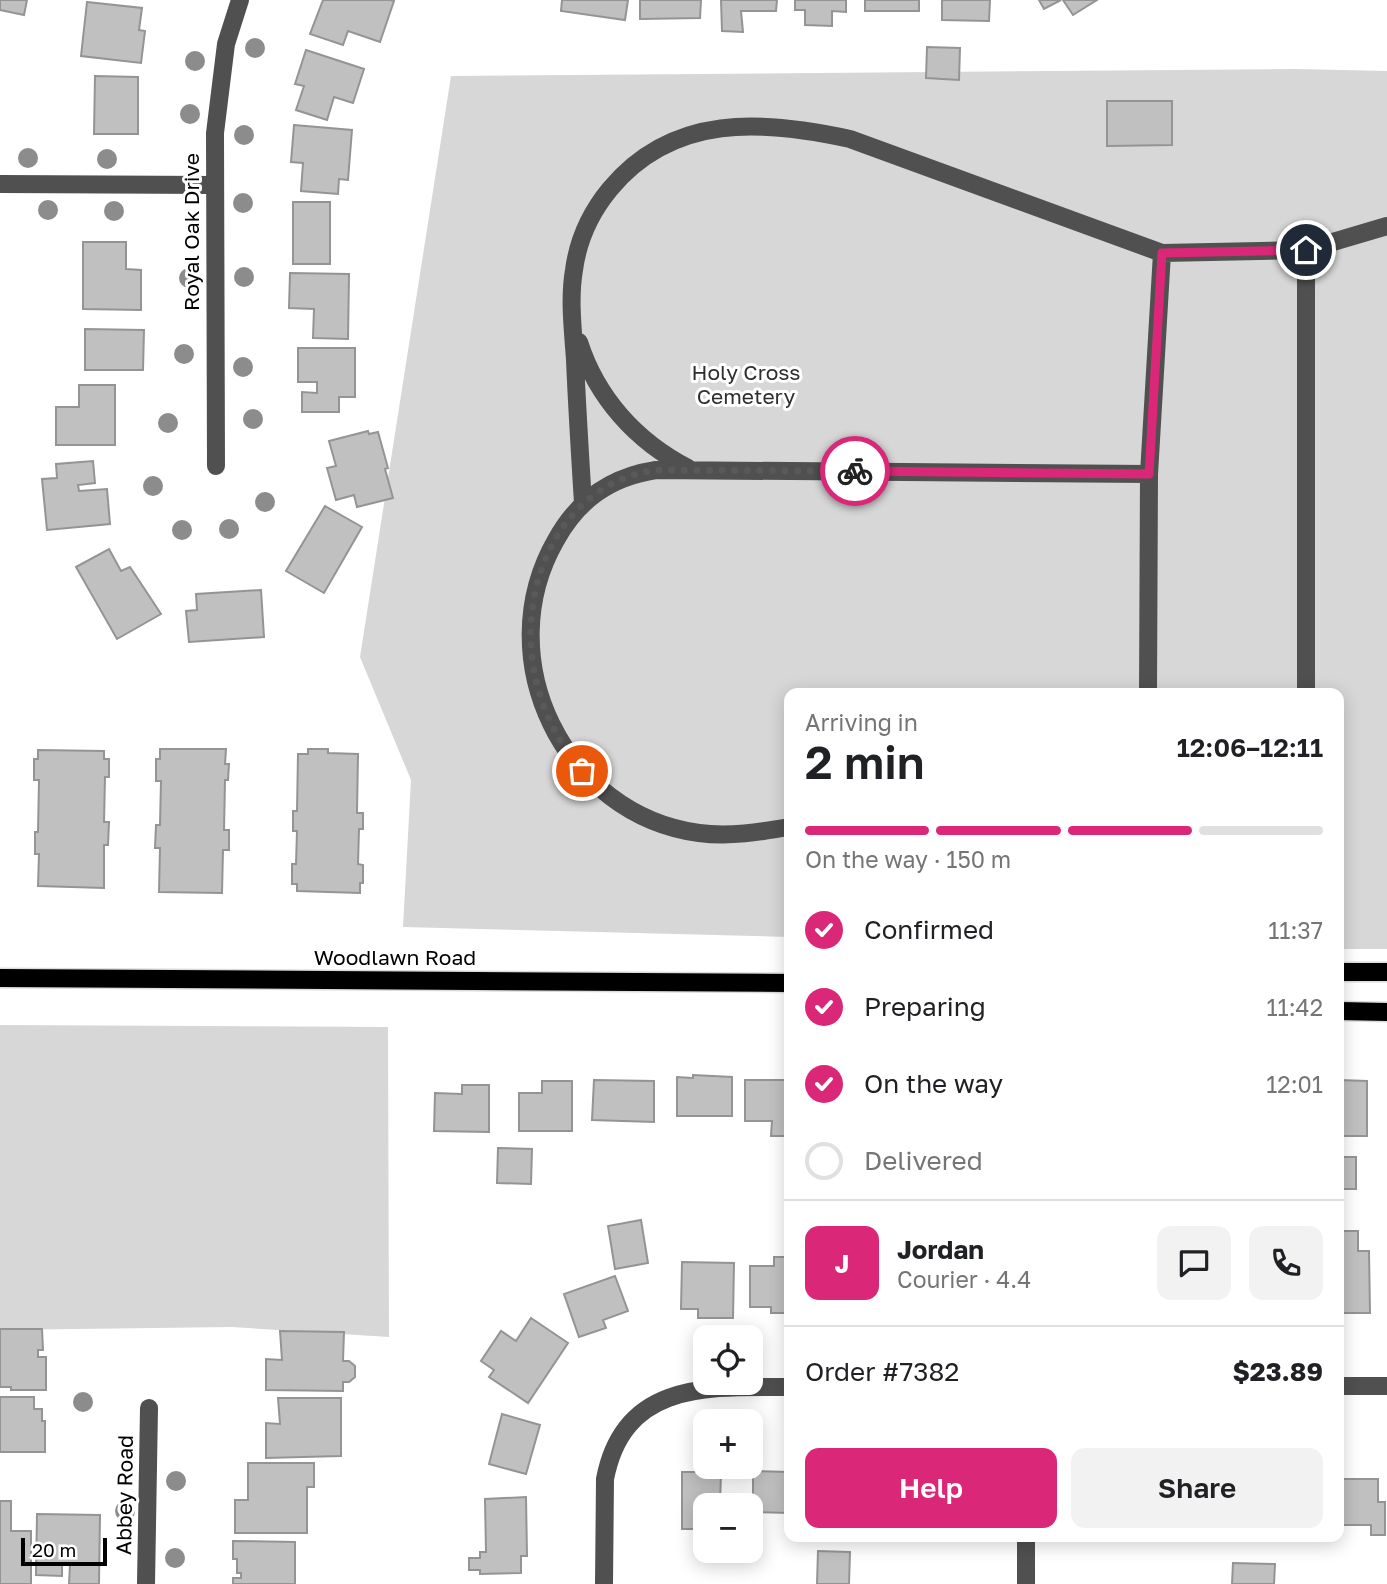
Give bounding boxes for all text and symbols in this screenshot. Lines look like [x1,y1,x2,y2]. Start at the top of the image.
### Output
street label: Royal Oak Drive [178,153,204,311]
pin [1276,220,1336,280]
icon: home [1287,231,1325,269]
park label: Holy Cross Cemetery [692,359,801,409]
courier [820,436,890,506]
icon: bike [836,452,874,490]
text: Arriving in [805,708,918,736]
text: 12:06–12:11 [1177,732,1323,763]
text: 2 min [805,734,925,789]
pin [552,741,612,801]
icon: bag [563,752,601,790]
text: On the way · 150 m [805,845,1011,873]
icon: check [805,911,843,949]
text: Confirmed [864,914,994,945]
text: 11:37 [1268,916,1323,944]
street label: Woodlawn Road [314,944,476,970]
icon: check [805,988,843,1026]
text: Preparing [864,991,986,1022]
text: 11:42 [1266,993,1323,1021]
icon: check [805,1065,843,1103]
text: On the way [864,1068,1003,1099]
text: 12:01 [1266,1070,1323,1098]
text: Delivered [864,1145,983,1176]
button: chat [1157,1226,1231,1300]
button: phone [1249,1226,1323,1300]
text: Jordan [897,1234,984,1265]
text: J [835,1248,849,1279]
text: Courier · 4.4 [897,1265,1031,1293]
map controls [693,1325,763,1563]
button: locate [693,1325,763,1395]
text: Order #7382 [805,1356,959,1387]
text: $23.89 [1232,1356,1323,1387]
button: + [693,1409,763,1479]
street label: Abbey Road [110,1435,138,1555]
button: Help [805,1448,1057,1528]
button: Share [1071,1448,1323,1528]
button: − [693,1493,763,1563]
scale bar [21,1535,107,1567]
text: 20 m [32,1538,76,1561]

